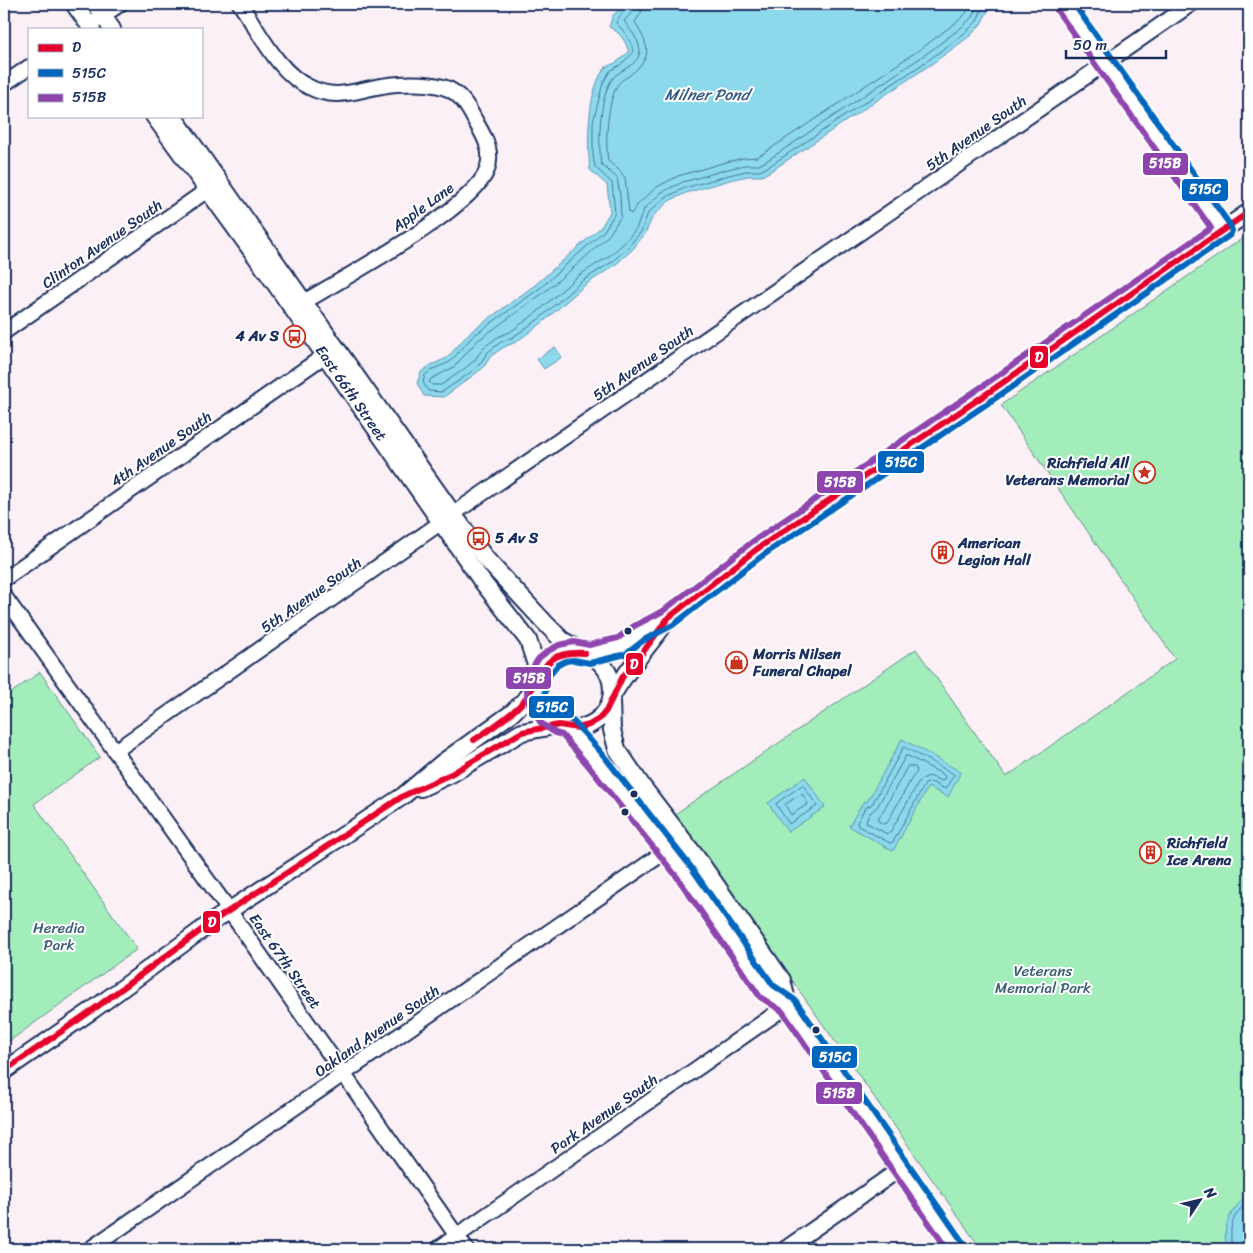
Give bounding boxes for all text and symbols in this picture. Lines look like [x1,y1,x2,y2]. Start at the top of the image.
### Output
legend [28,28,202,118]
scale bar [1066,28,1166,60]
text: 50 m [1073,32,1108,58]
text: D [72,34,81,60]
text: 515C [72,60,107,86]
water label: Milner Pond [665,80,754,109]
text: 515B [72,84,107,110]
street label: 5th Avenue South [920,88,1032,178]
text: 515B [1149,151,1181,176]
line badge: 515B [1142,152,1189,176]
street label: Apple Lane [386,176,460,239]
text: 515C [1189,177,1221,202]
line badge: 515C [1181,178,1229,202]
street label: Clinton Avenue South [36,192,168,296]
street label: 5th Avenue South [587,318,699,408]
place label: 4 Av S [235,323,280,349]
bus stop icon: 4 Av S [283,324,307,348]
street label: East 66th Street [308,339,394,447]
line badge: D [1029,345,1049,369]
text: D [1035,345,1044,370]
street label: 4th Avenue South [105,404,217,494]
line badge: 515C [877,450,925,474]
text: 515C [885,450,917,475]
place label: Richfield All Veterans Memorial [1006,450,1130,493]
place icon: Richfield All Veterans Memorial [1133,460,1157,484]
line badge: 515B [816,470,864,494]
text: 515B [824,470,856,495]
place label: 5 Av S [495,525,539,551]
bus stop icon: 5 Av S [467,526,491,550]
place label: American Legion Hall [957,530,1031,573]
building icon: American Legion Hall [930,540,954,564]
street label: 5th Avenue South [255,550,367,640]
unlabelled marker [623,626,633,636]
place label: Morris Nilsen Funeral Chapel [752,641,852,684]
shop icon: Morris Nilsen Funeral Chapel [725,651,749,675]
line badge: D [625,652,644,676]
text: D [630,652,639,677]
line badge: 515B [505,666,552,690]
text: 515B [513,666,545,691]
line badge: 515C [528,695,575,719]
text: 515C [536,695,568,720]
unlabelled marker [629,789,639,799]
unlabelled marker [620,807,630,817]
place label: Richfield Ice Arena [1166,830,1232,873]
building icon: Richfield Ice Arena [1139,840,1163,864]
street label: East 67th Street [242,908,328,1015]
line badge: D [202,910,221,934]
text: D [208,910,217,935]
park label: Heredia Park [33,915,85,958]
park label: Veterans Memorial Park [995,958,1091,1001]
street label: Oakland Avenue South [309,978,445,1084]
unlabelled marker [811,1025,821,1035]
line badge: 515C [811,1045,858,1069]
text: 515C [819,1045,851,1070]
street label: Park Avenue South [545,1067,663,1161]
line badge: 515B [815,1081,863,1105]
text: 515B [823,1081,855,1106]
north arrow [1176,1176,1226,1226]
text: N [1197,1181,1223,1204]

